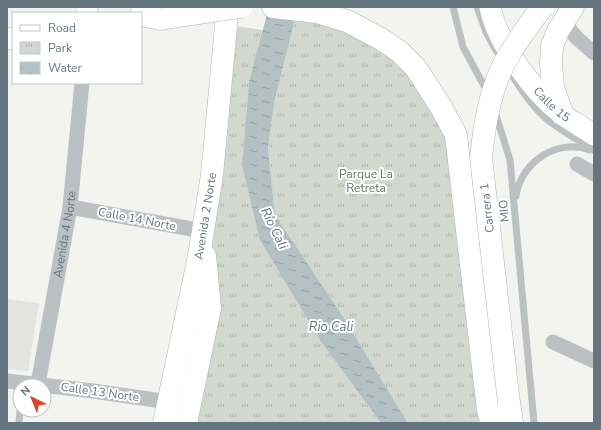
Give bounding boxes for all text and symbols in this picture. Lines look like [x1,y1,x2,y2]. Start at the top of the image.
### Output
legend [12,12,142,84]
text: Road [48,20,76,36]
text: Park [48,40,73,56]
text: Water [48,60,82,76]
street label: Calle 15 [530,83,573,126]
park label: Parque La Retreta [339,166,393,196]
street label: Avenida 2 Norte [191,171,220,261]
street label: Carrera 1 [476,182,498,234]
street label: Avenida 4 Norte [49,190,80,279]
street label: MIO [495,199,513,223]
street label: Calle 14 Norte [97,204,177,234]
water label: Río Cali [256,204,292,253]
water label: Rio Cali [309,318,354,336]
north arrow [12,378,52,418]
street label: Calle 13 Norte [60,379,140,405]
text: N [17,383,34,399]

